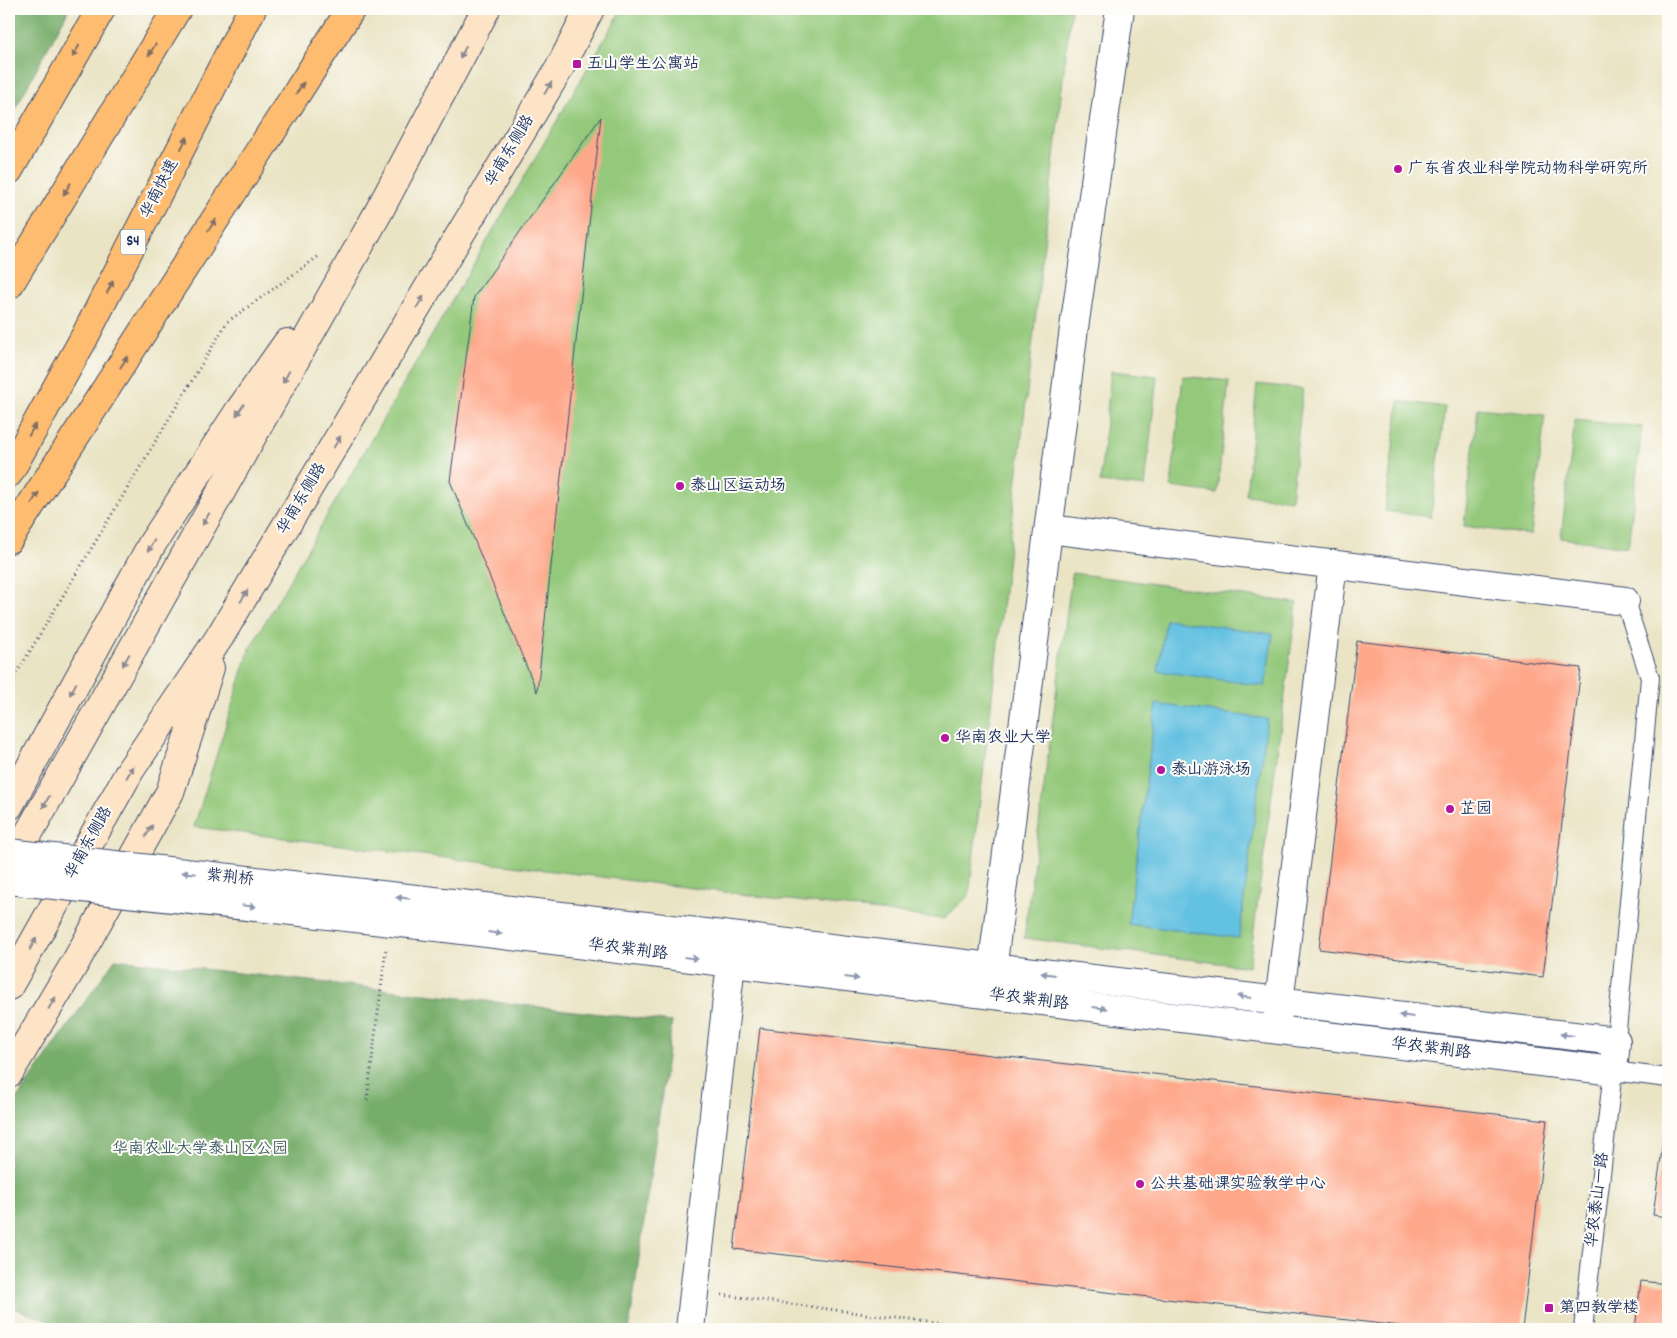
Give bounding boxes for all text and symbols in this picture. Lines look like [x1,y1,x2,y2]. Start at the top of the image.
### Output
one-way arrow [72,44,81,58]
one-way arrow [147,44,156,57]
one-way arrow [459,45,467,59]
place label: 五山学生公寓站 [587,53,699,76]
marker: 五山学生公寓站 [571,58,583,70]
one-way arrow [543,81,552,94]
one-way arrow [295,82,304,95]
street label: 华南东侧路 [480,111,540,191]
one-way arrow [180,136,188,150]
street label: 华南快速 [135,155,185,223]
place label: 广东省农业科学院动物科学研究所 [1408,158,1648,181]
marker: 广东省农业科学院动物科学研究所 [1392,163,1404,175]
one-way arrow [62,182,71,196]
one-way arrow [207,218,216,232]
road number: S4 [120,230,146,254]
one-way arrow [106,280,114,295]
one-way arrow [415,296,424,309]
one-way arrow [119,355,129,368]
one-way arrow [281,370,290,384]
one-way arrow [235,403,245,417]
one-way arrow [28,424,37,437]
one-way arrow [332,435,341,448]
street label: 华南东侧路 [272,459,332,539]
place label: 泰山区运动场 [690,475,786,498]
marker: 泰山区运动场 [674,480,686,492]
one-way arrow [31,491,40,505]
one-way arrow [201,512,210,525]
one-way arrow [146,540,155,553]
one-way arrow [240,590,249,603]
one-way arrow [122,653,130,668]
one-way arrow [69,681,77,696]
place label: 华南农业大学 [955,727,1051,750]
marker: 华南农业大学 [939,732,951,744]
place label: 泰山游泳场 [1171,759,1251,782]
marker: 泰山游泳场 [1155,764,1167,776]
one-way arrow [125,765,134,778]
one-way arrow [42,794,50,809]
place label: 芷园 [1460,798,1492,821]
street label: 华南东侧路 [60,802,118,884]
marker: 芷园 [1444,803,1456,815]
one-way arrow [145,823,153,838]
street label: 紫荆桥 [205,864,255,892]
one-way arrow [181,869,197,877]
one-way arrow [395,894,411,902]
one-way arrow [241,902,257,910]
one-way arrow [487,930,503,938]
street label: 华农紫荆路 [587,934,669,966]
one-way arrow [28,937,37,950]
one-way arrow [683,954,699,962]
one-way arrow [1040,970,1056,978]
one-way arrow [844,974,860,982]
street label: 华农紫荆路 [988,984,1070,1016]
one-way arrow [1236,993,1252,1001]
one-way arrow [47,996,56,1009]
one-way arrow [1092,1004,1108,1012]
one-way arrow [1397,1012,1413,1020]
one-way arrow [1559,1031,1575,1039]
street label: 华农紫荆路 [1390,1033,1472,1065]
park label: 华南农业大学泰山区公园 [112,1138,288,1161]
street label: 华农泰山一路 [1581,1151,1615,1249]
place label: 公共基础课实验教学中心 [1150,1173,1326,1196]
marker: 公共基础课实验教学中心 [1134,1178,1146,1190]
place label: 第四教学楼 [1559,1297,1639,1320]
marker: 第四教学楼 [1543,1302,1555,1314]

